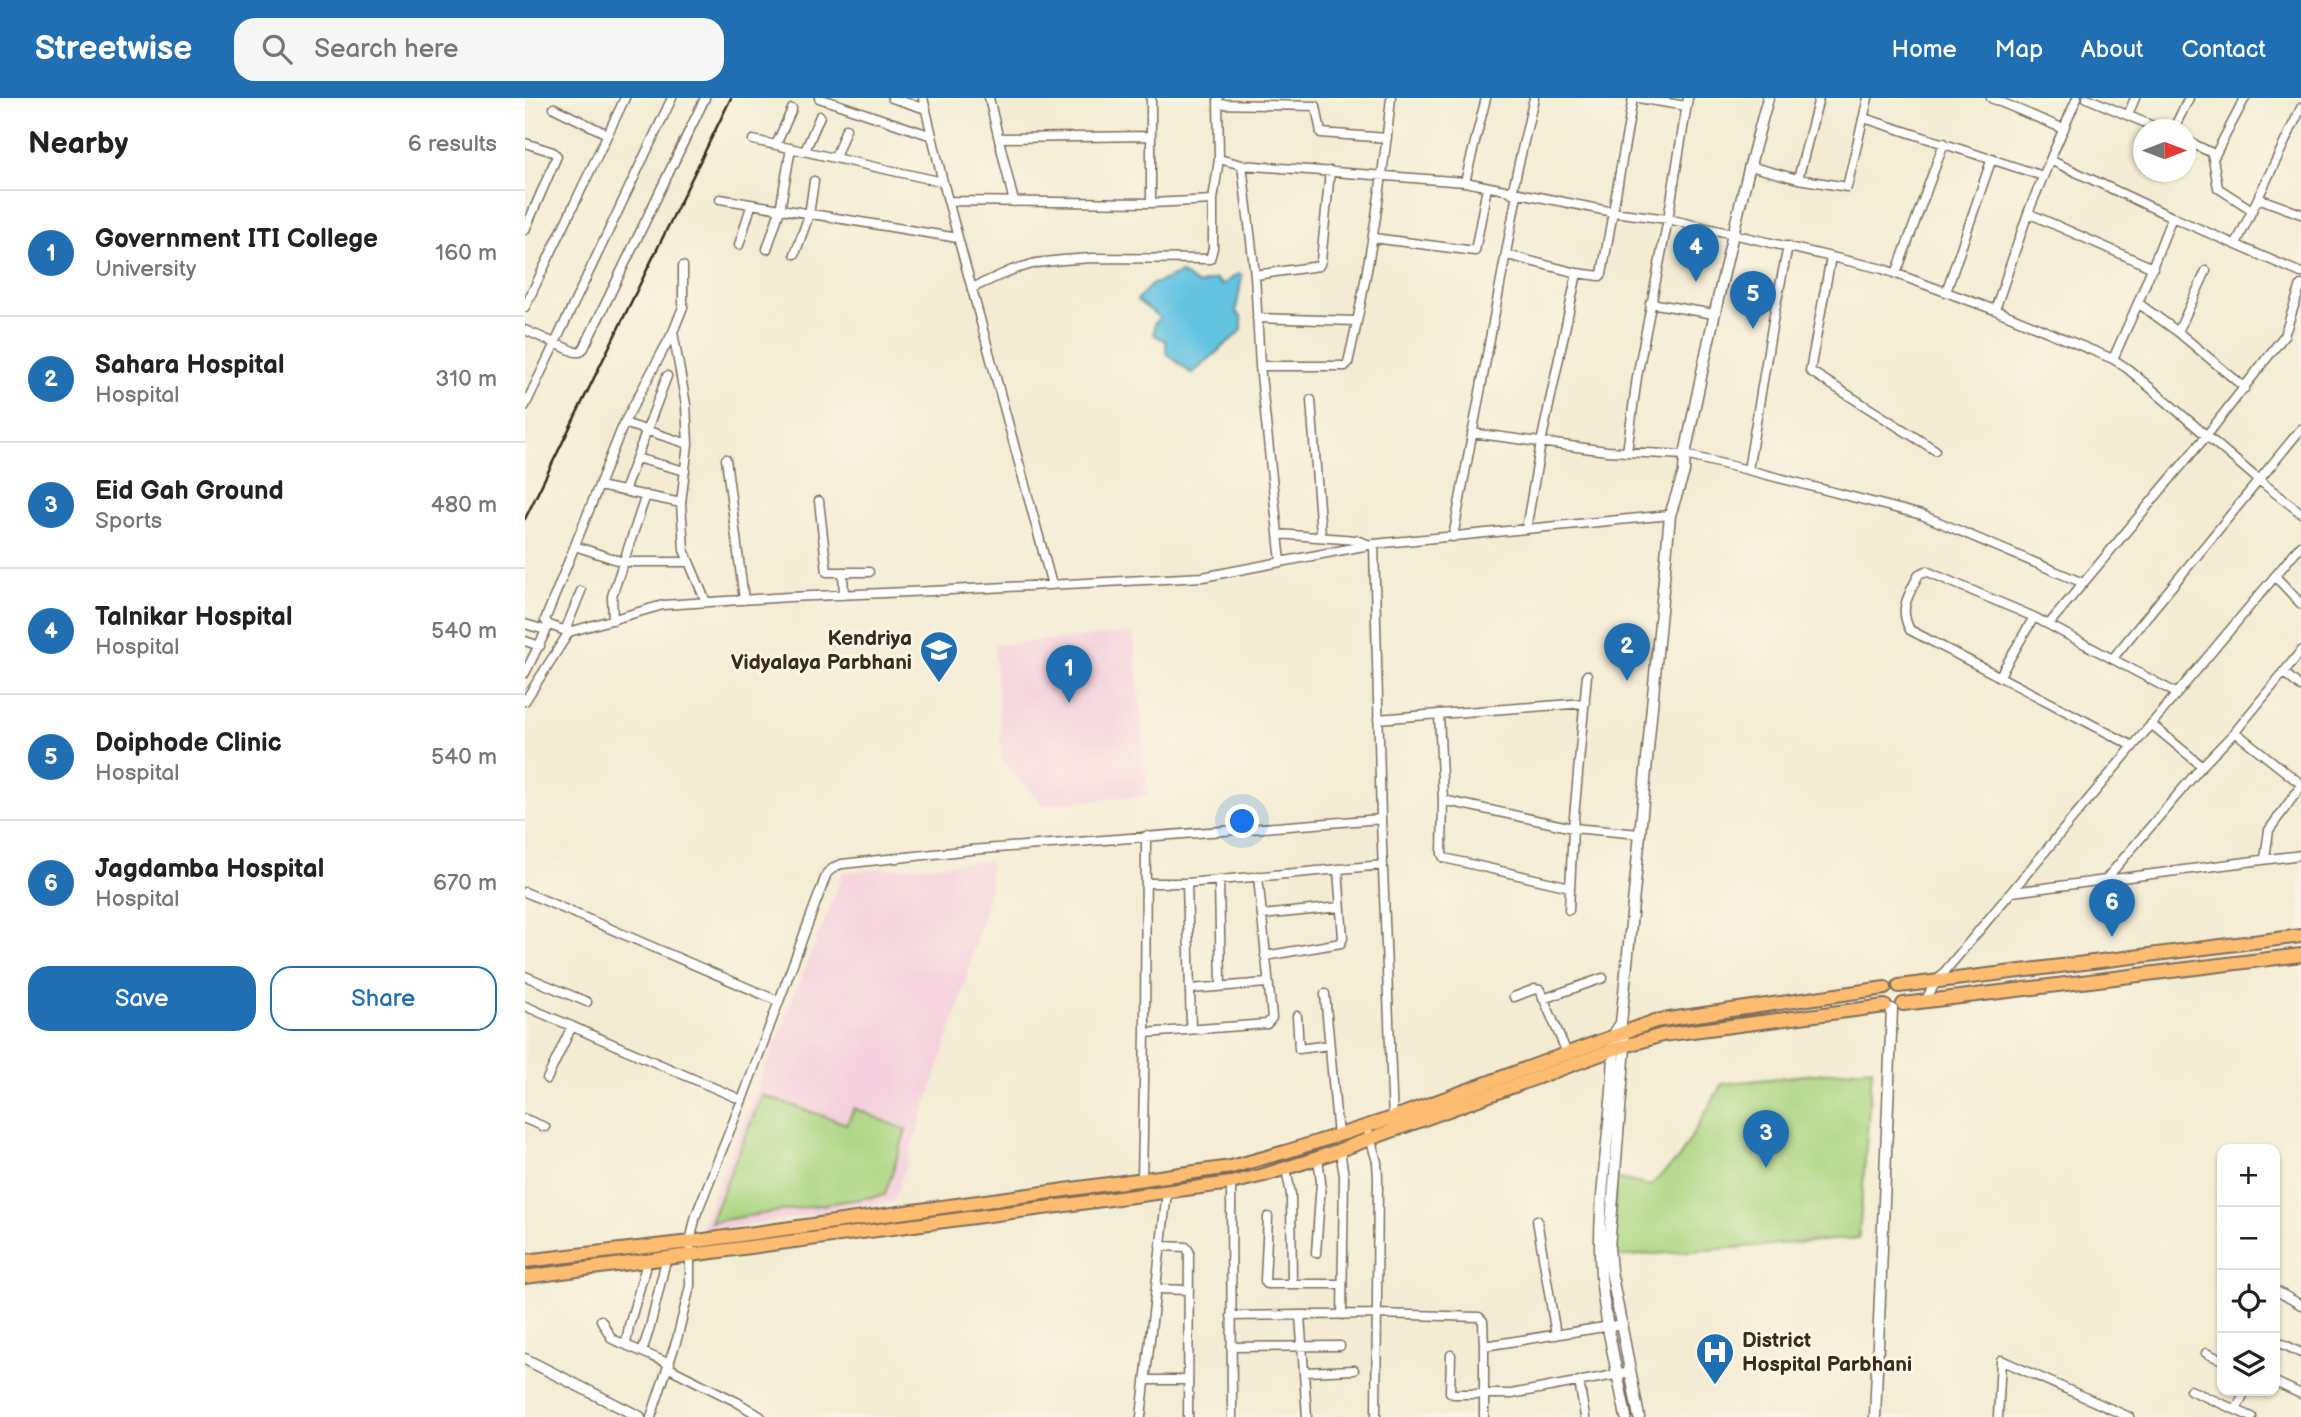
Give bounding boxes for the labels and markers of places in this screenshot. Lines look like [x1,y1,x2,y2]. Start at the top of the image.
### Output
pin: 4 [1673,224,1719,282]
pin: 5 [1730,271,1776,329]
pin: 2 [1604,623,1650,681]
place label: Kendriya Vidyalaya Parbhani [731,626,912,675]
school or university icon: Kendriya Vidyalaya Parbhani [918,629,960,684]
pin: 1 [1046,645,1092,703]
pin: 6 [2089,879,2135,937]
pin: 3 [1743,1110,1789,1168]
place label: District Hospital Parbhani [1742,1328,1912,1377]
hospital icon: District Hospital Parbhani [1694,1331,1736,1386]

